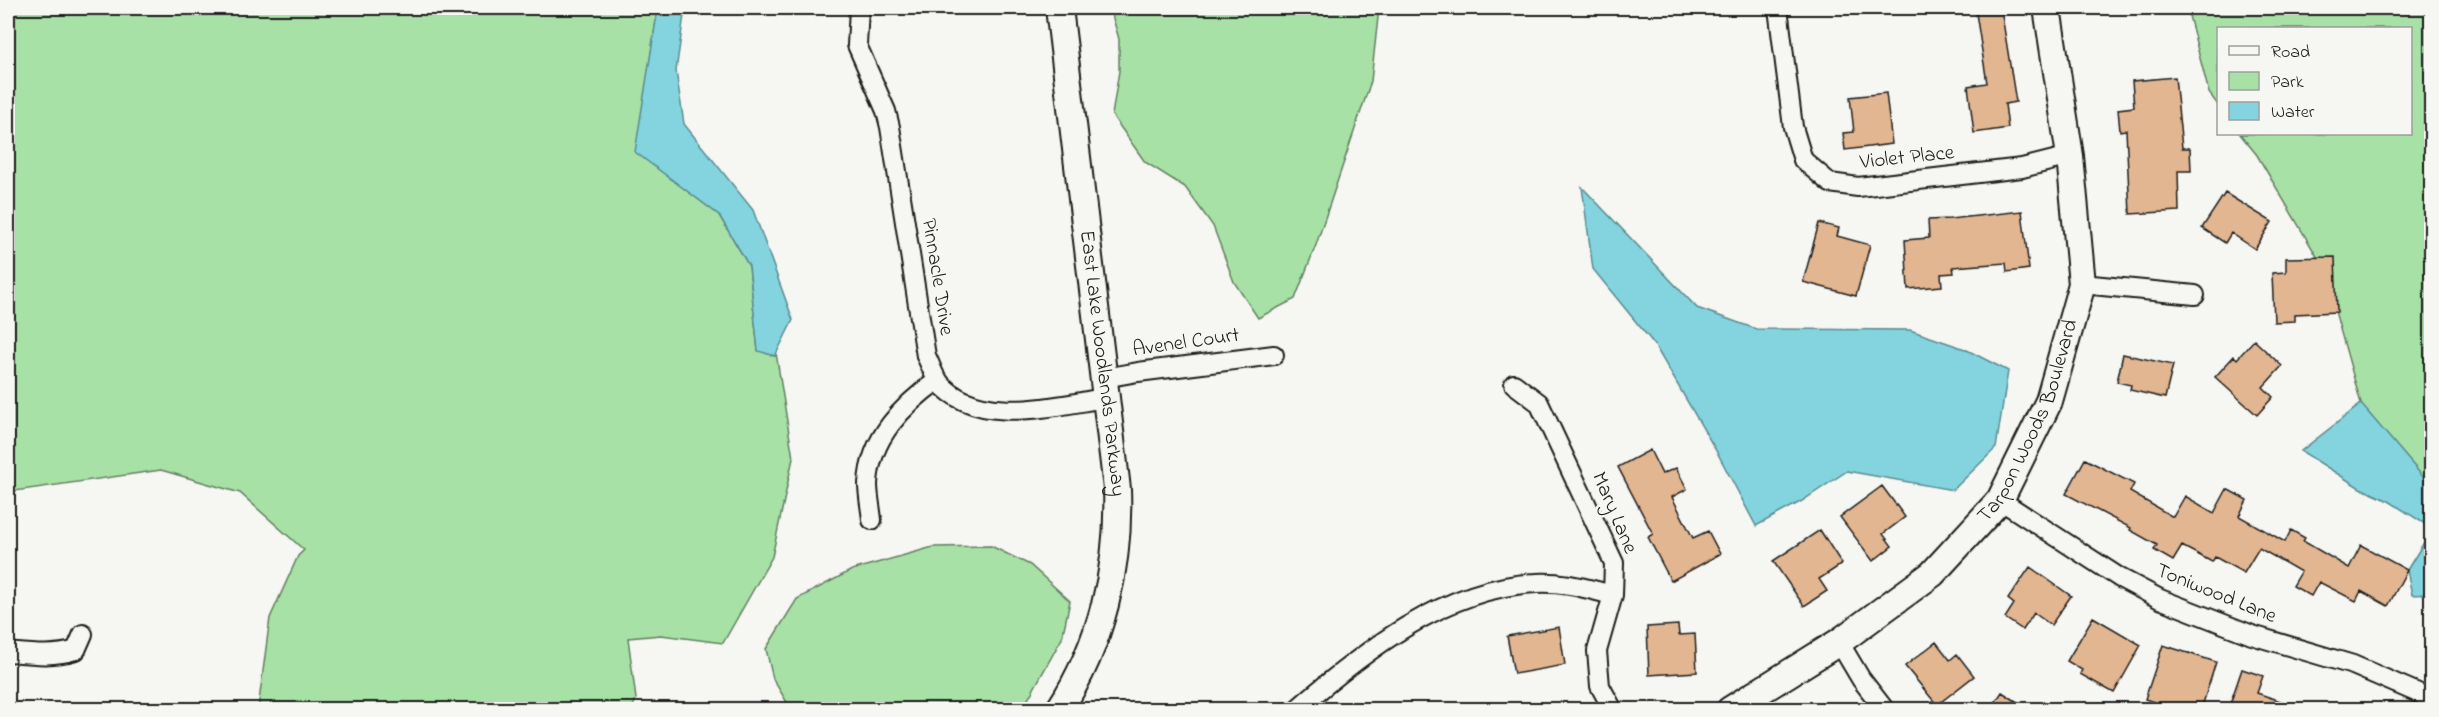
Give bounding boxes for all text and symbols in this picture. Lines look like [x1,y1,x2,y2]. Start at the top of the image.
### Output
legend [2217,27,2412,135]
text: Road [2271,40,2310,66]
text: Park [2271,70,2304,96]
text: Water [2271,100,2315,126]
street label: Violet Place [1857,138,1956,178]
street label: Pinnacle Drive [913,216,961,338]
street label: East Lake Woodlands Parkway [1071,229,1132,497]
street label: Tarpon Woods Boulevard [1971,316,2086,530]
street label: Avenel Court [1131,321,1241,365]
street label: Mary Lane [1581,467,1645,560]
street label: Toniwood Lane [2151,556,2281,632]

